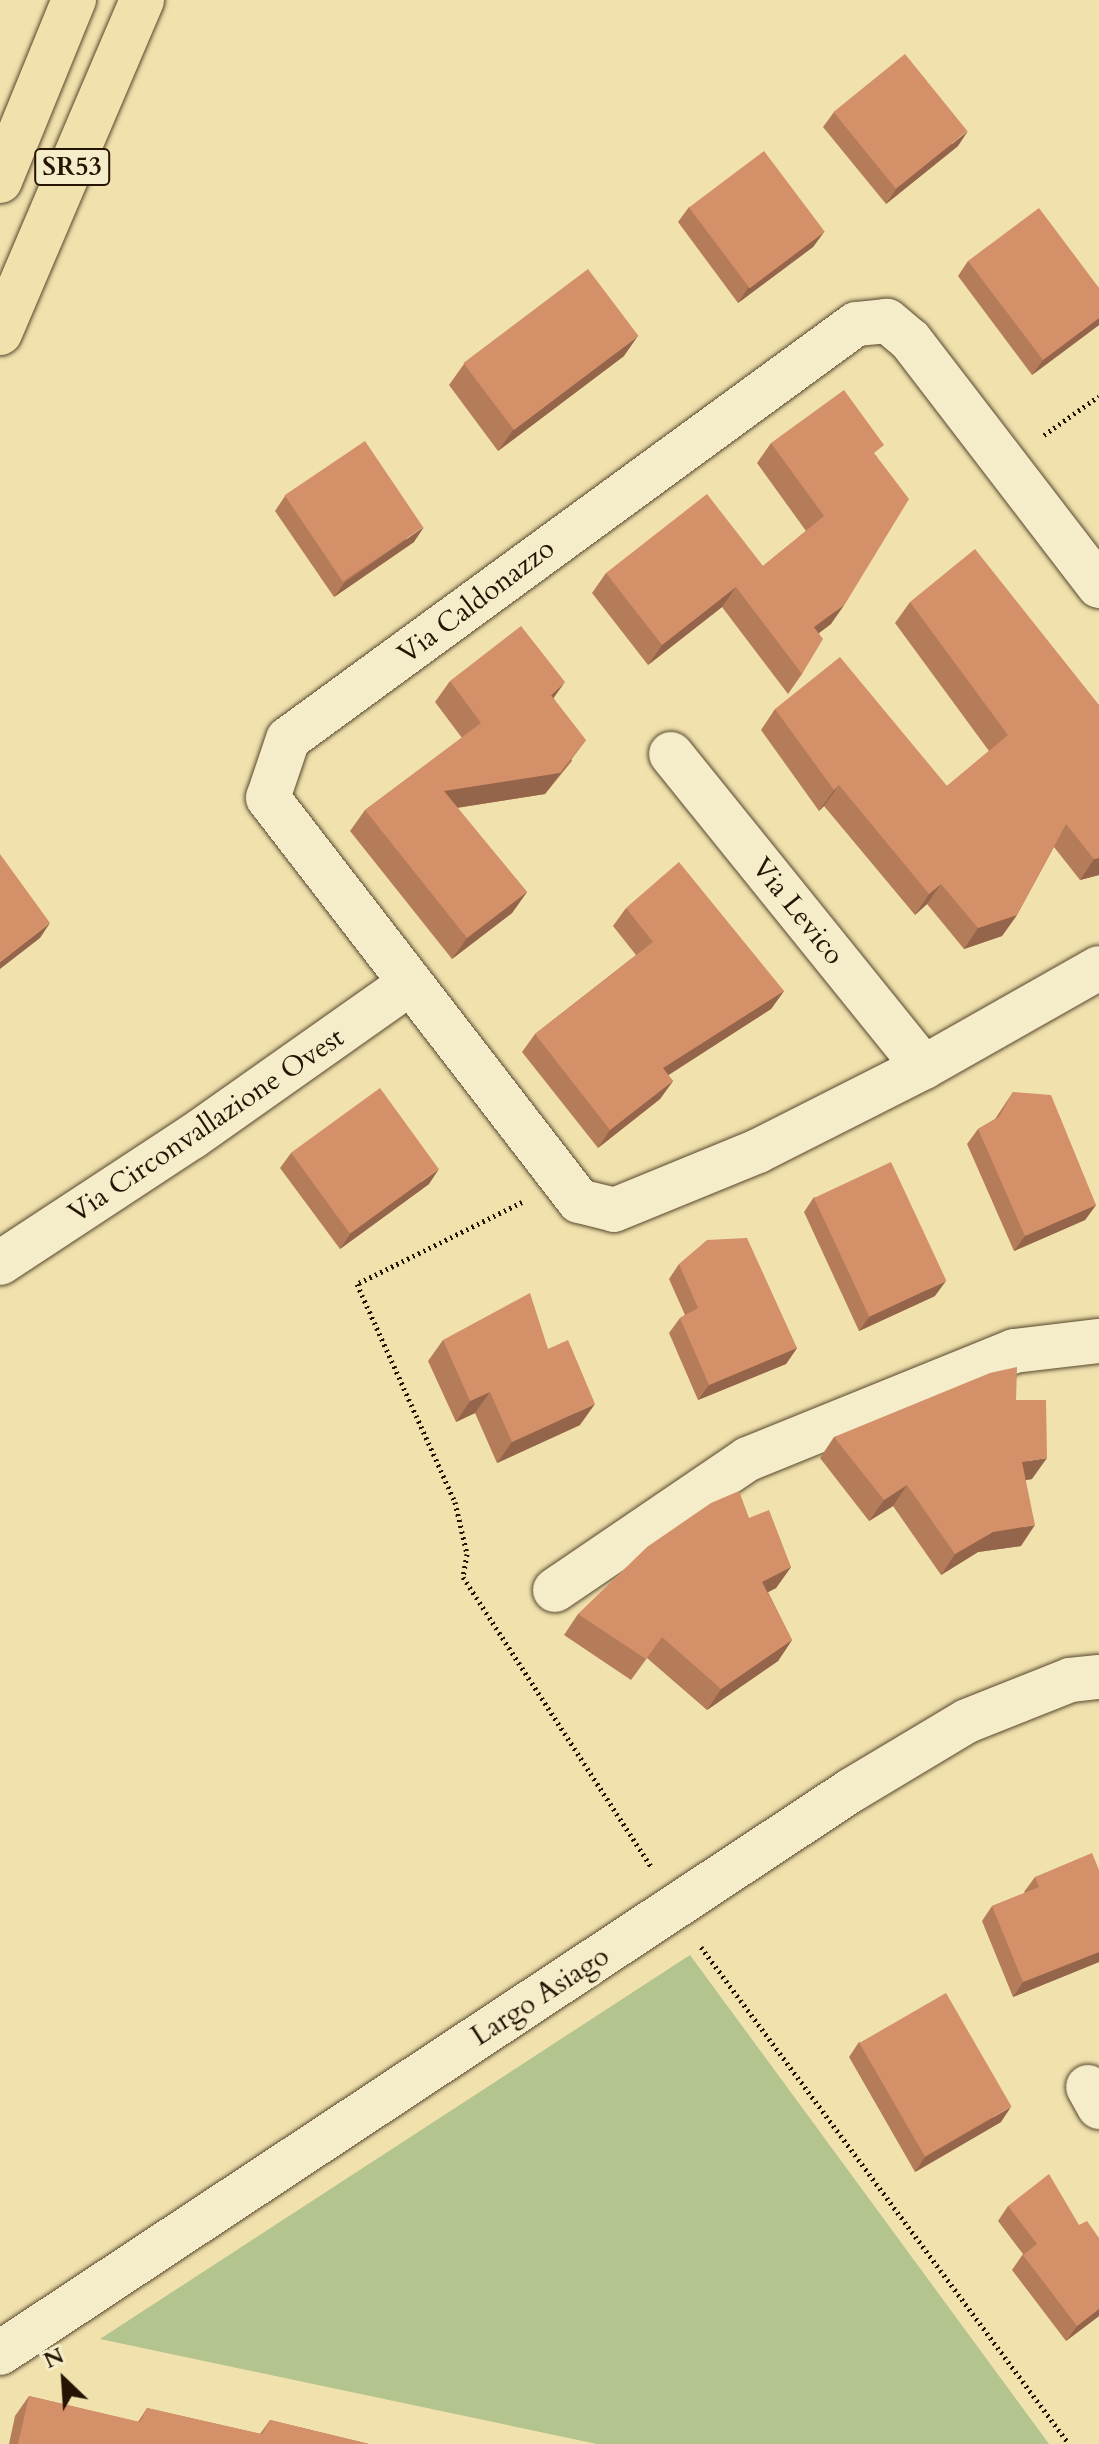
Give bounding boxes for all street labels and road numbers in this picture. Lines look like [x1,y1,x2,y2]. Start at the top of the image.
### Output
road number: SR53 [34,145,110,189]
street label: Via Caldonazzo [391,531,561,671]
street label: Via Levico [745,851,851,971]
street label: Via Circonvallazione Ovest [62,1020,350,1230]
street label: Largo Asiago [465,1939,615,2053]

